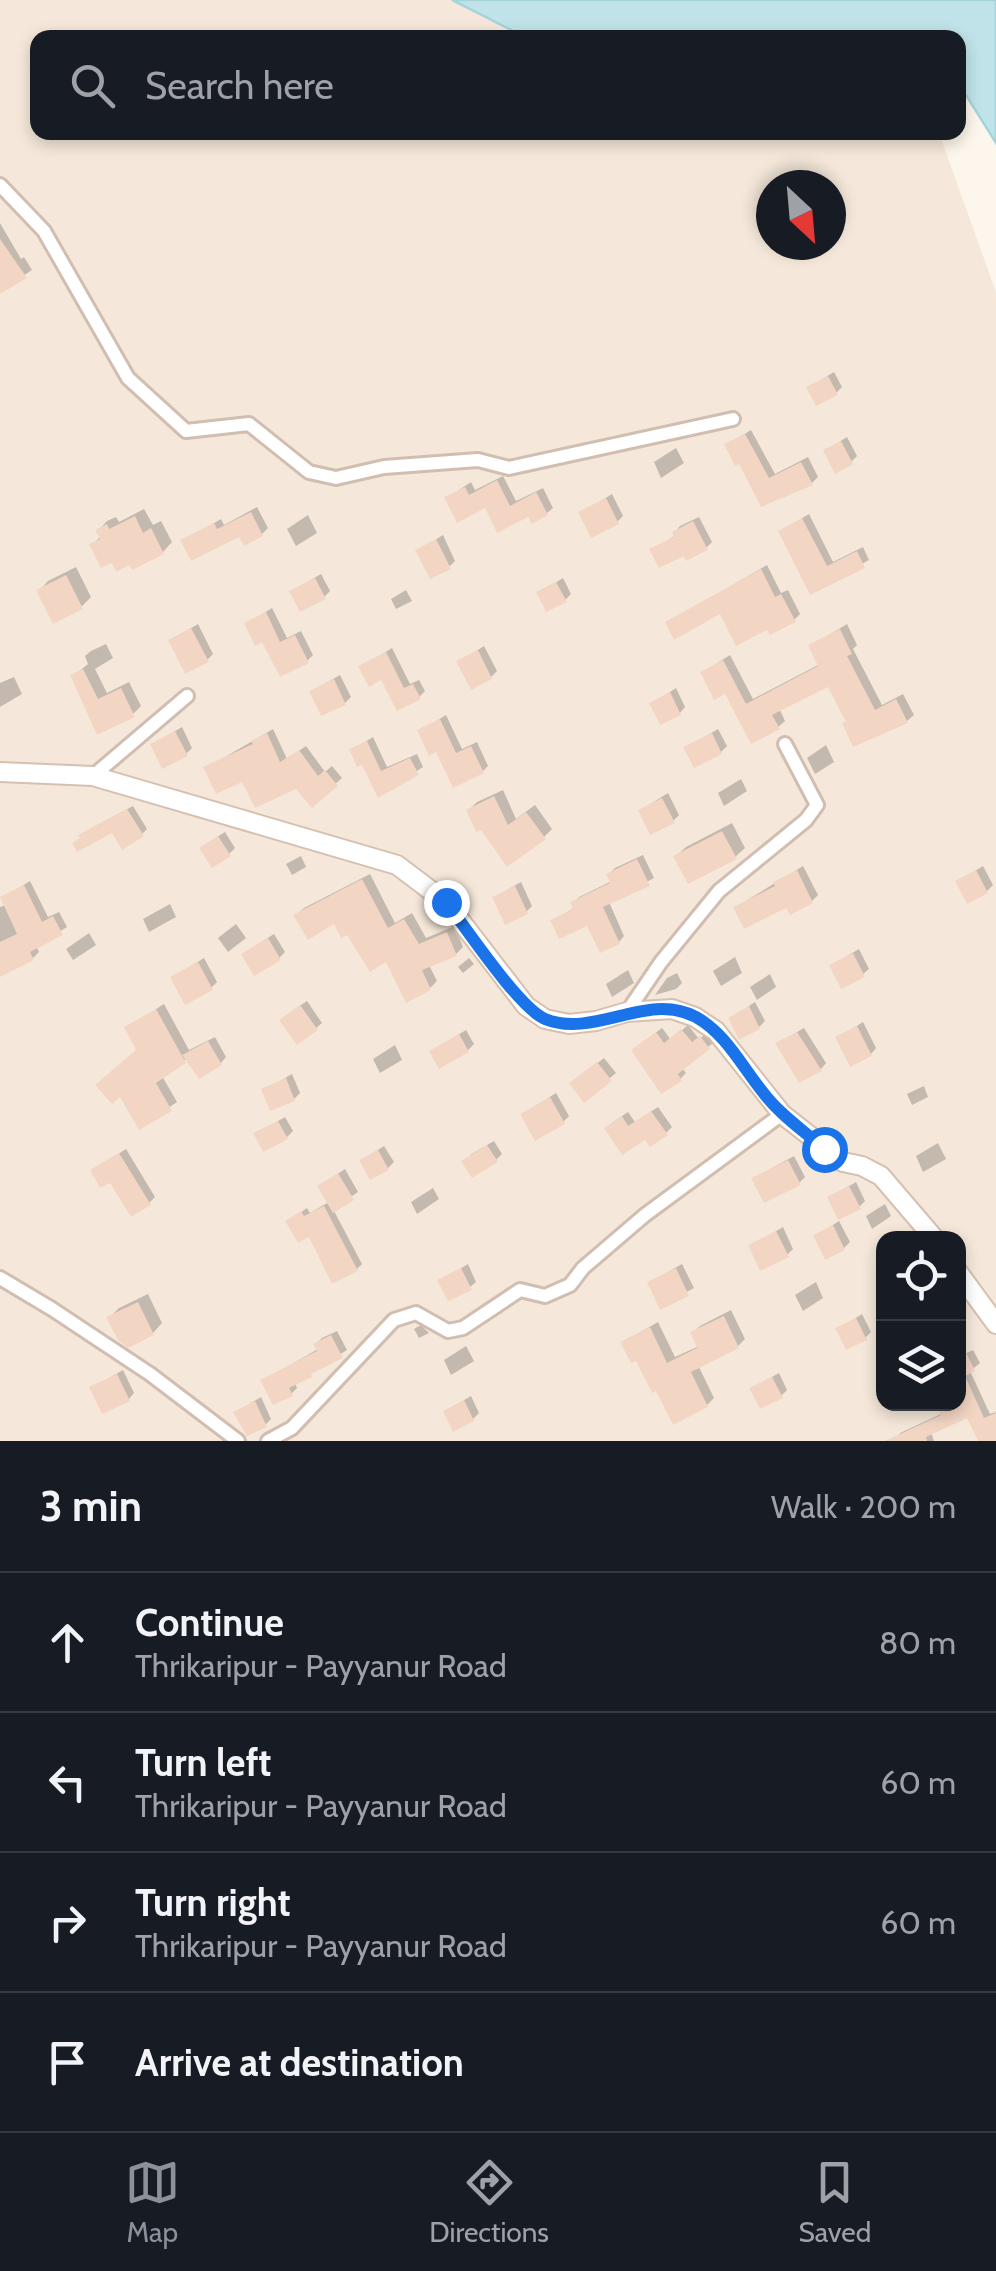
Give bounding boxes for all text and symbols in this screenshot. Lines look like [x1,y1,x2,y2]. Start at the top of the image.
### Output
search box [30,30,966,140]
icon: search [65,58,120,113]
text: Search here [145,62,334,109]
north arrow [756,170,846,260]
route end [424,880,470,926]
route start [802,1127,848,1173]
map controls [876,1231,966,1411]
button: locate [876,1231,966,1321]
button: layers [876,1321,966,1411]
text: 3 min [40,1480,142,1532]
text: Walk · 200 m [771,1487,956,1526]
text: Continue [135,1599,284,1646]
icon: ahead [40,1615,95,1670]
text: 80 m [879,1623,956,1662]
text: Thrikaripur - Payyanur Road [135,1646,507,1685]
text: Turn left [135,1739,271,1786]
icon: left [40,1755,95,1810]
text: 60 m [880,1763,956,1802]
text: Thrikaripur - Payyanur Road [135,1786,507,1825]
text: Turn right [135,1879,291,1926]
icon: right [40,1895,95,1950]
text: 60 m [880,1903,956,1942]
text: Thrikaripur - Payyanur Road [135,1926,507,1965]
icon: arrive [40,2035,95,2090]
text: Arrive at destination [135,2039,464,2086]
tab: Map [125,2155,180,2249]
tab: Directions [429,2155,549,2249]
tab: Saved [799,2155,871,2249]

